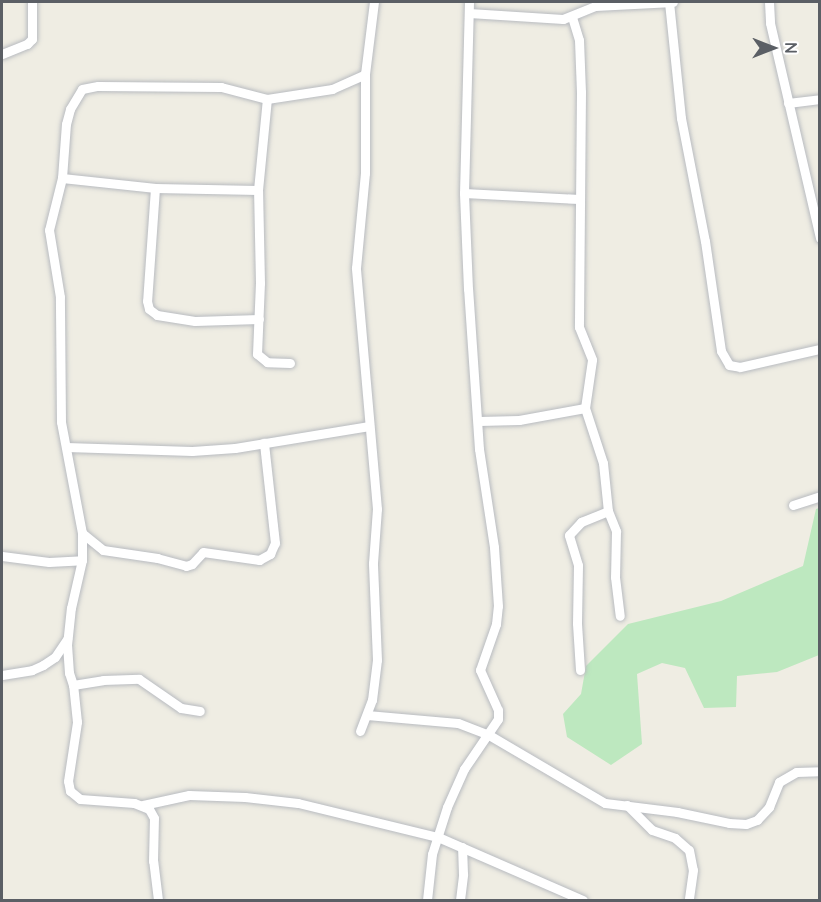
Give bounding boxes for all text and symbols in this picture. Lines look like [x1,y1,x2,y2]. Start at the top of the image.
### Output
north arrow [743,18,803,78]
text: N [781,42,801,54]

